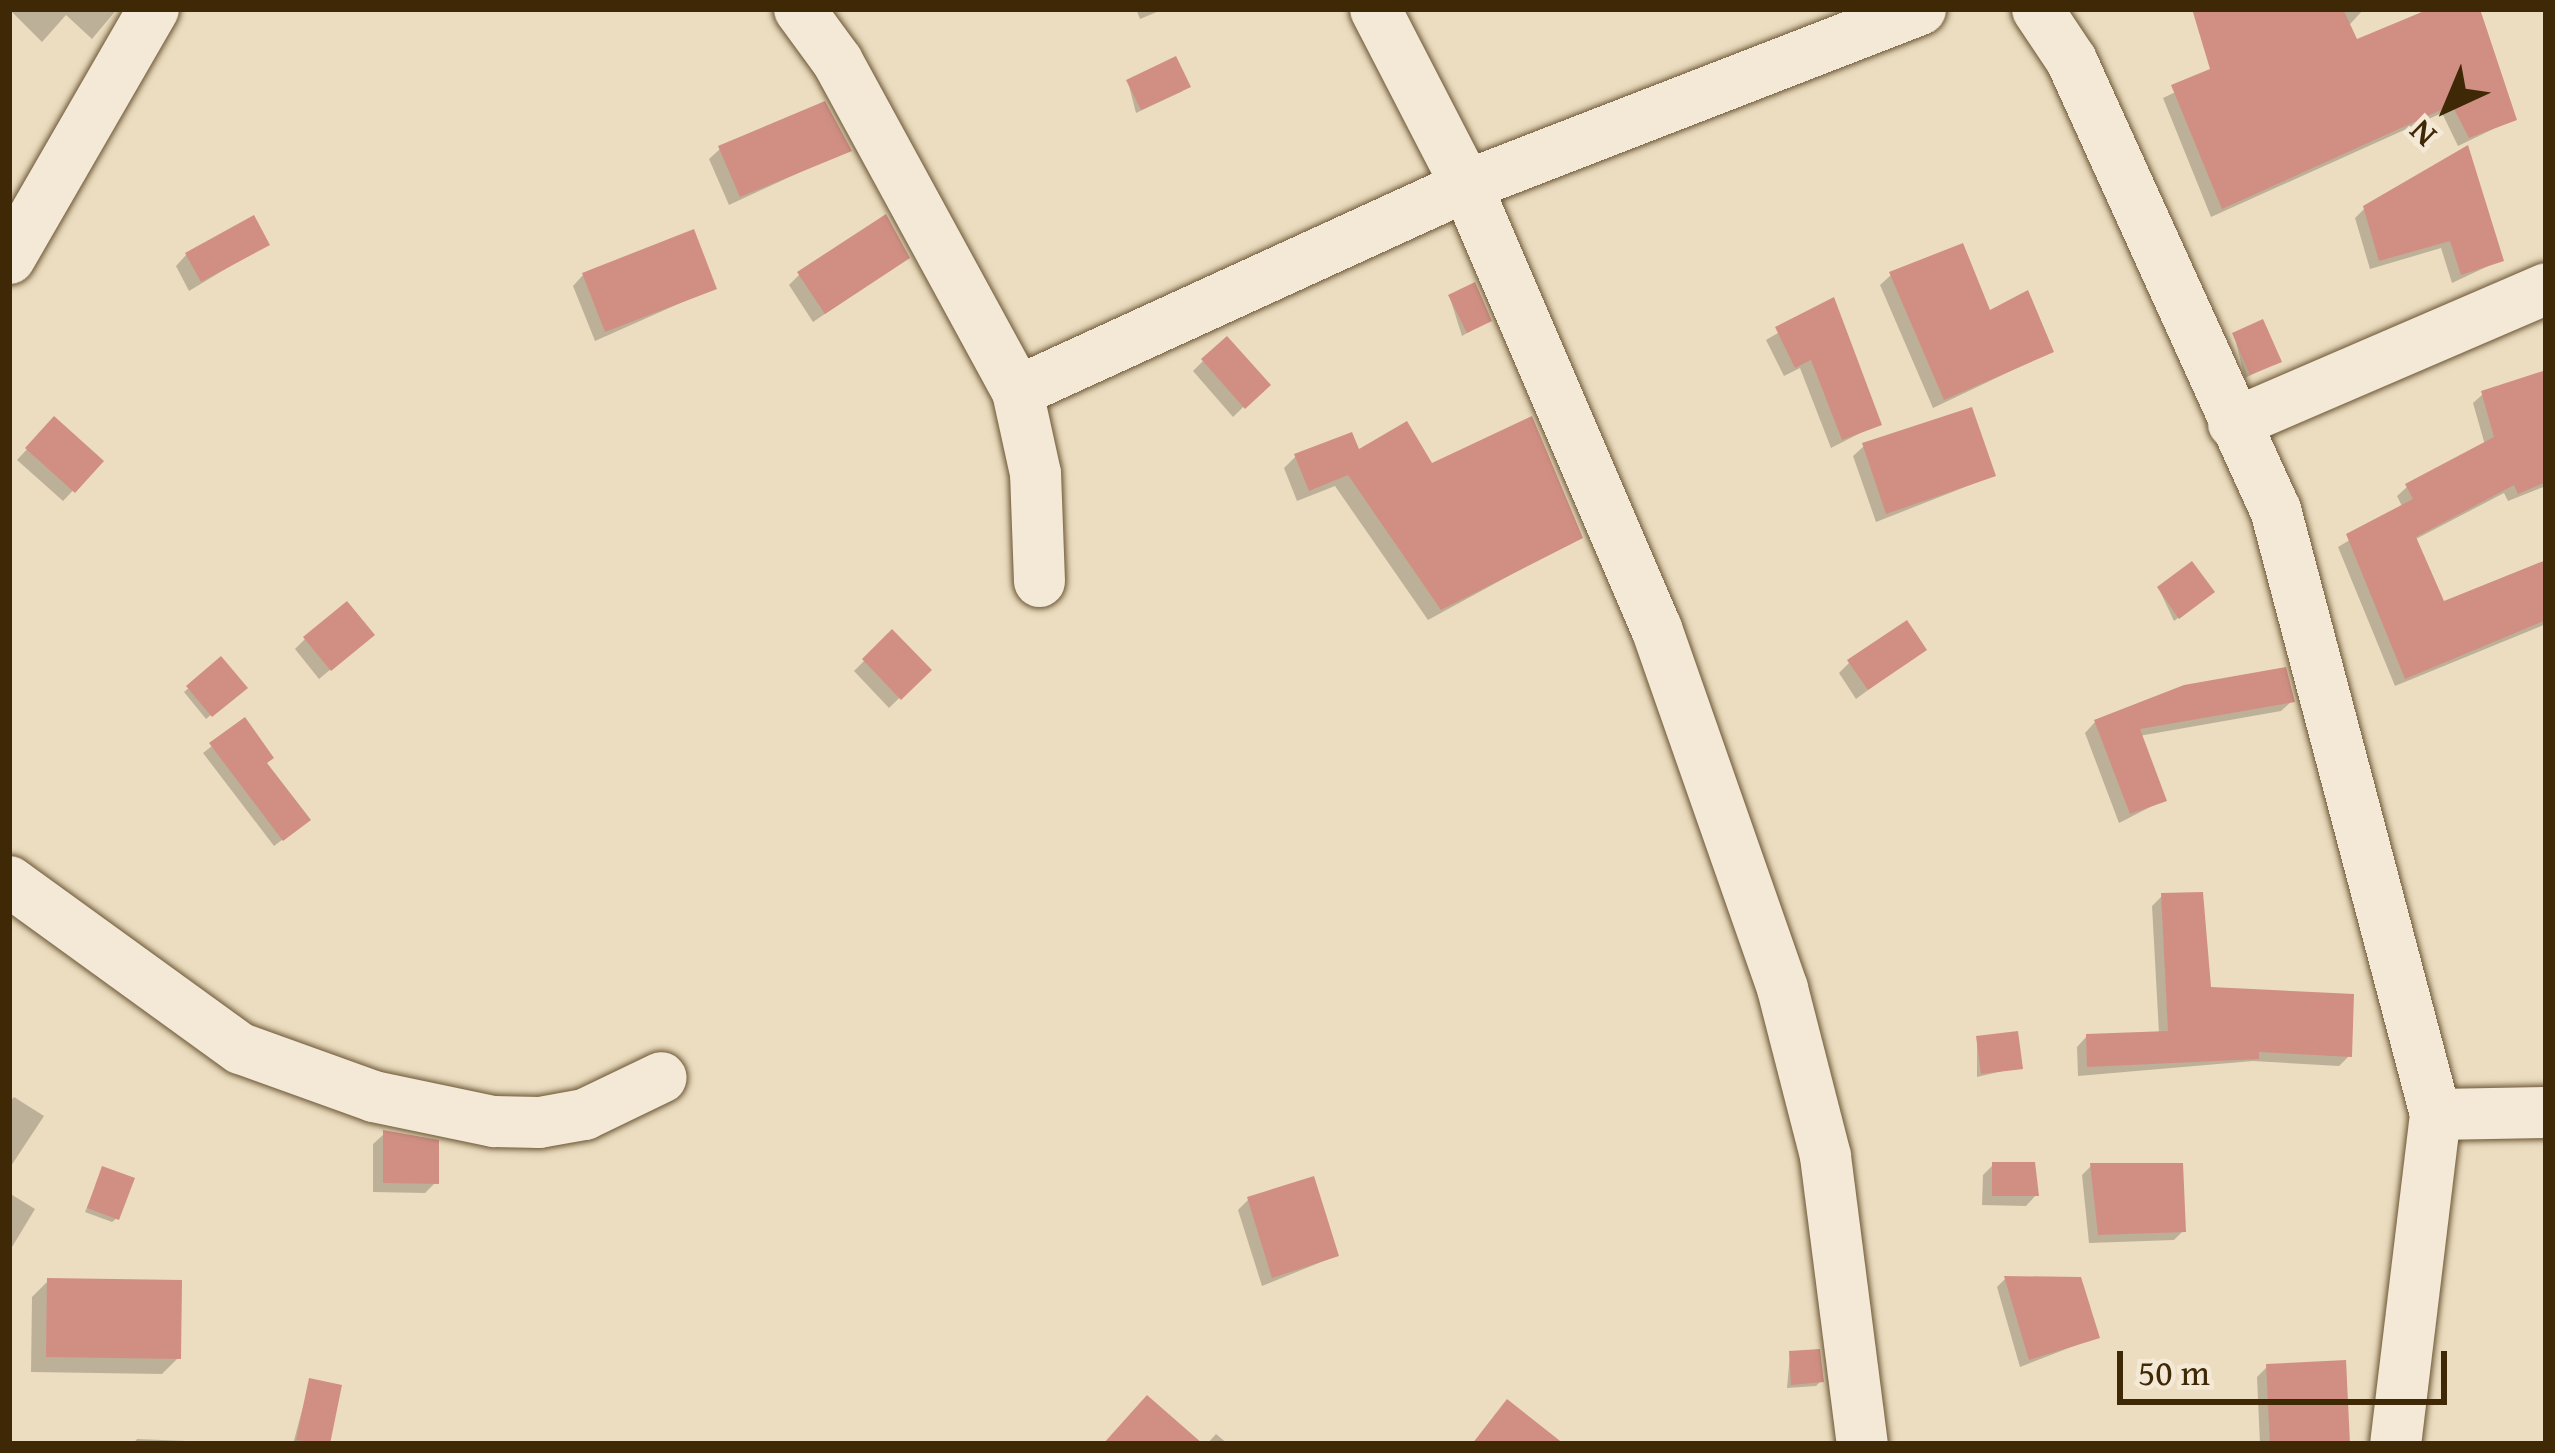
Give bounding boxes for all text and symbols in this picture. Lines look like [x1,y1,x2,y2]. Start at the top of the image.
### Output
north arrow [2387,48,2507,168]
text: N [2397,109,2447,159]
scale bar [2123,1327,2453,1401]
text: 50 m [2138,1345,2210,1398]

